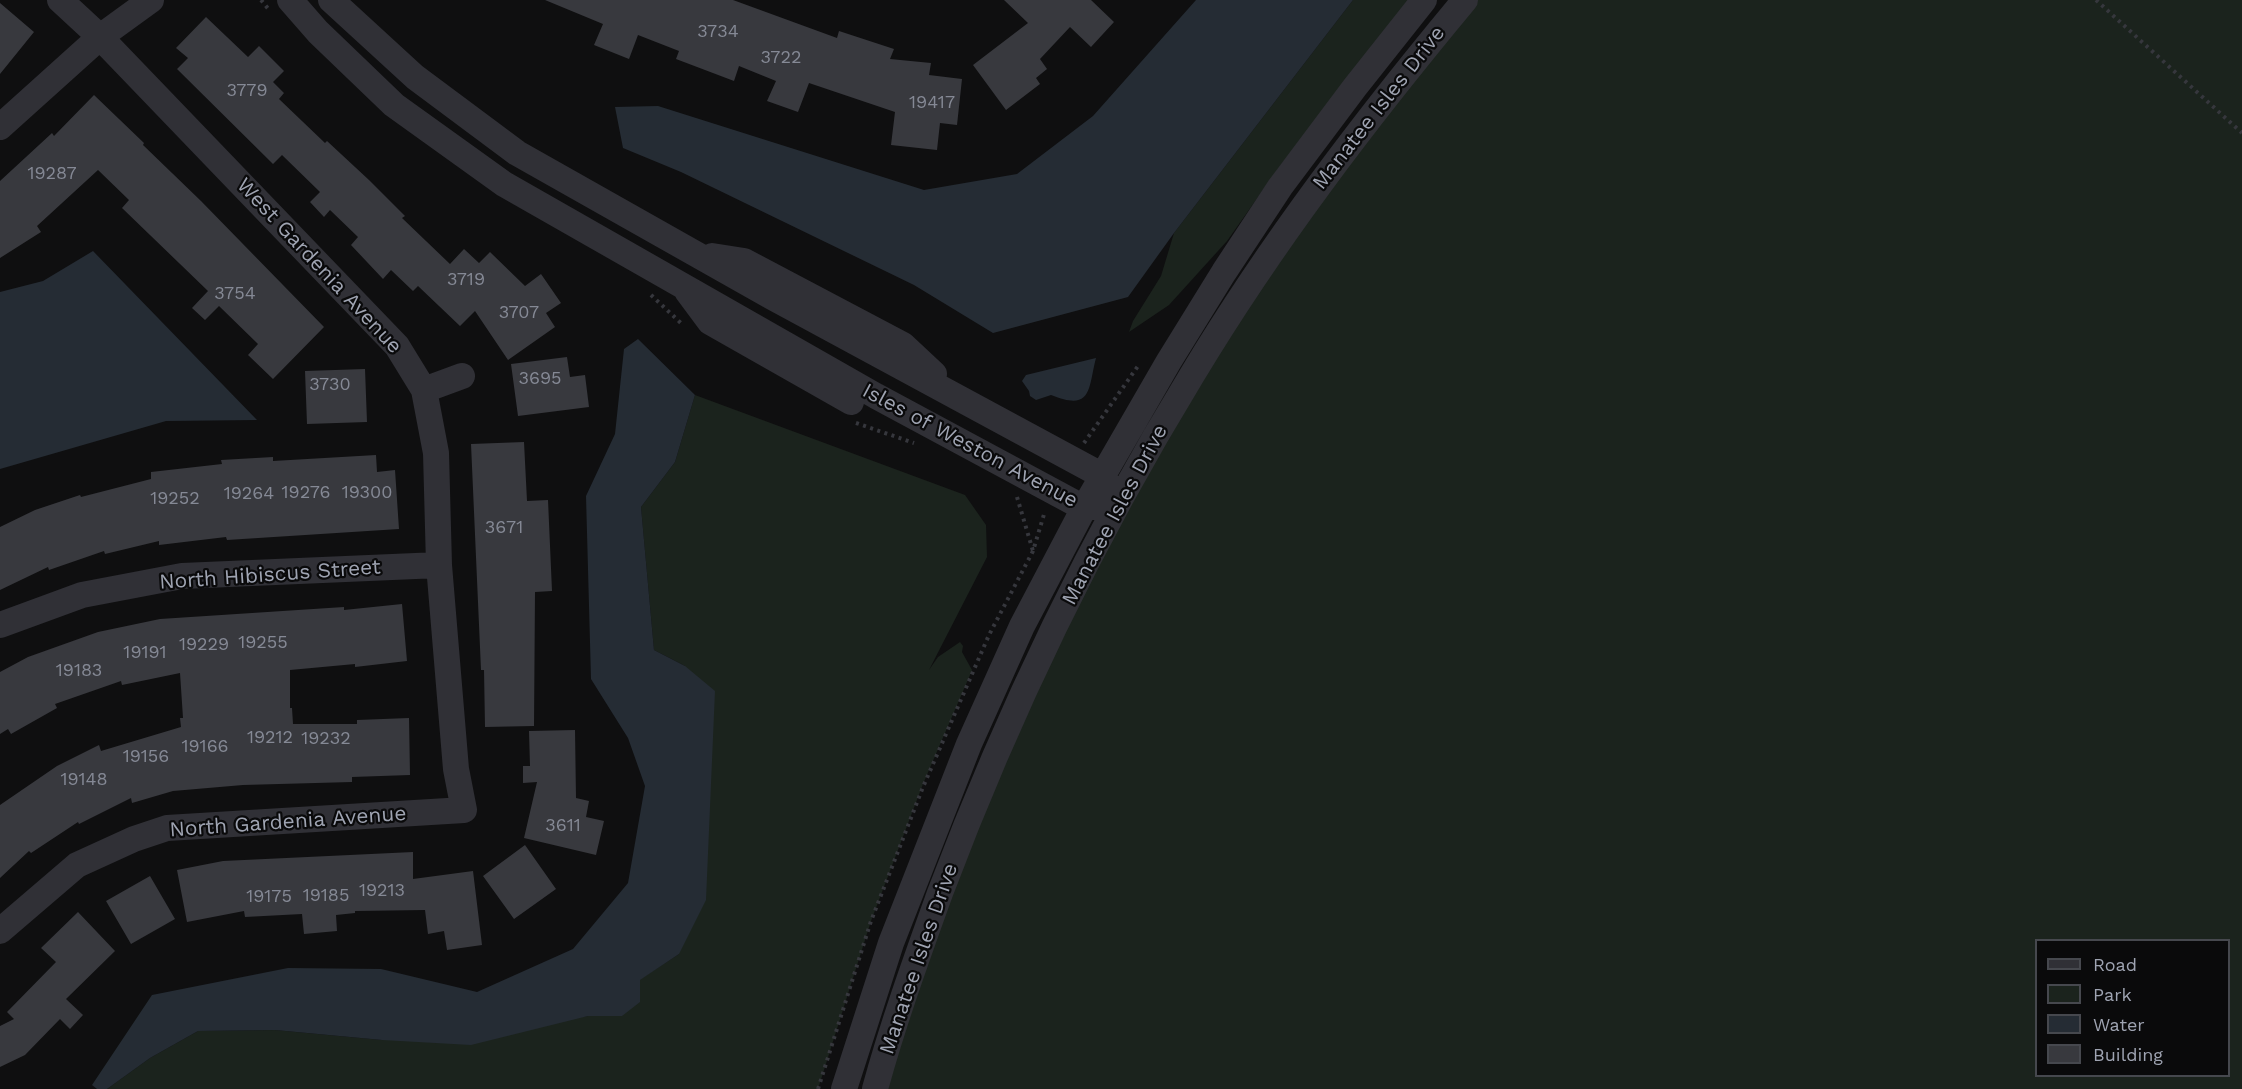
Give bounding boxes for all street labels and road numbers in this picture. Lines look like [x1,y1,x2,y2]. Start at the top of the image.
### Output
street label: Manatee Isles Drive [1307,21,1451,195]
street label: West Gardenia Avenue [231,173,407,359]
street label: Isles of Weston Avenue [858,378,1082,514]
street label: Manatee Isles Drive [1057,421,1173,609]
street label: North Hibiscus Street [159,555,381,595]
street label: North Gardenia Avenue [169,801,407,843]
street label: Manatee Isles Drive [874,860,964,1058]

